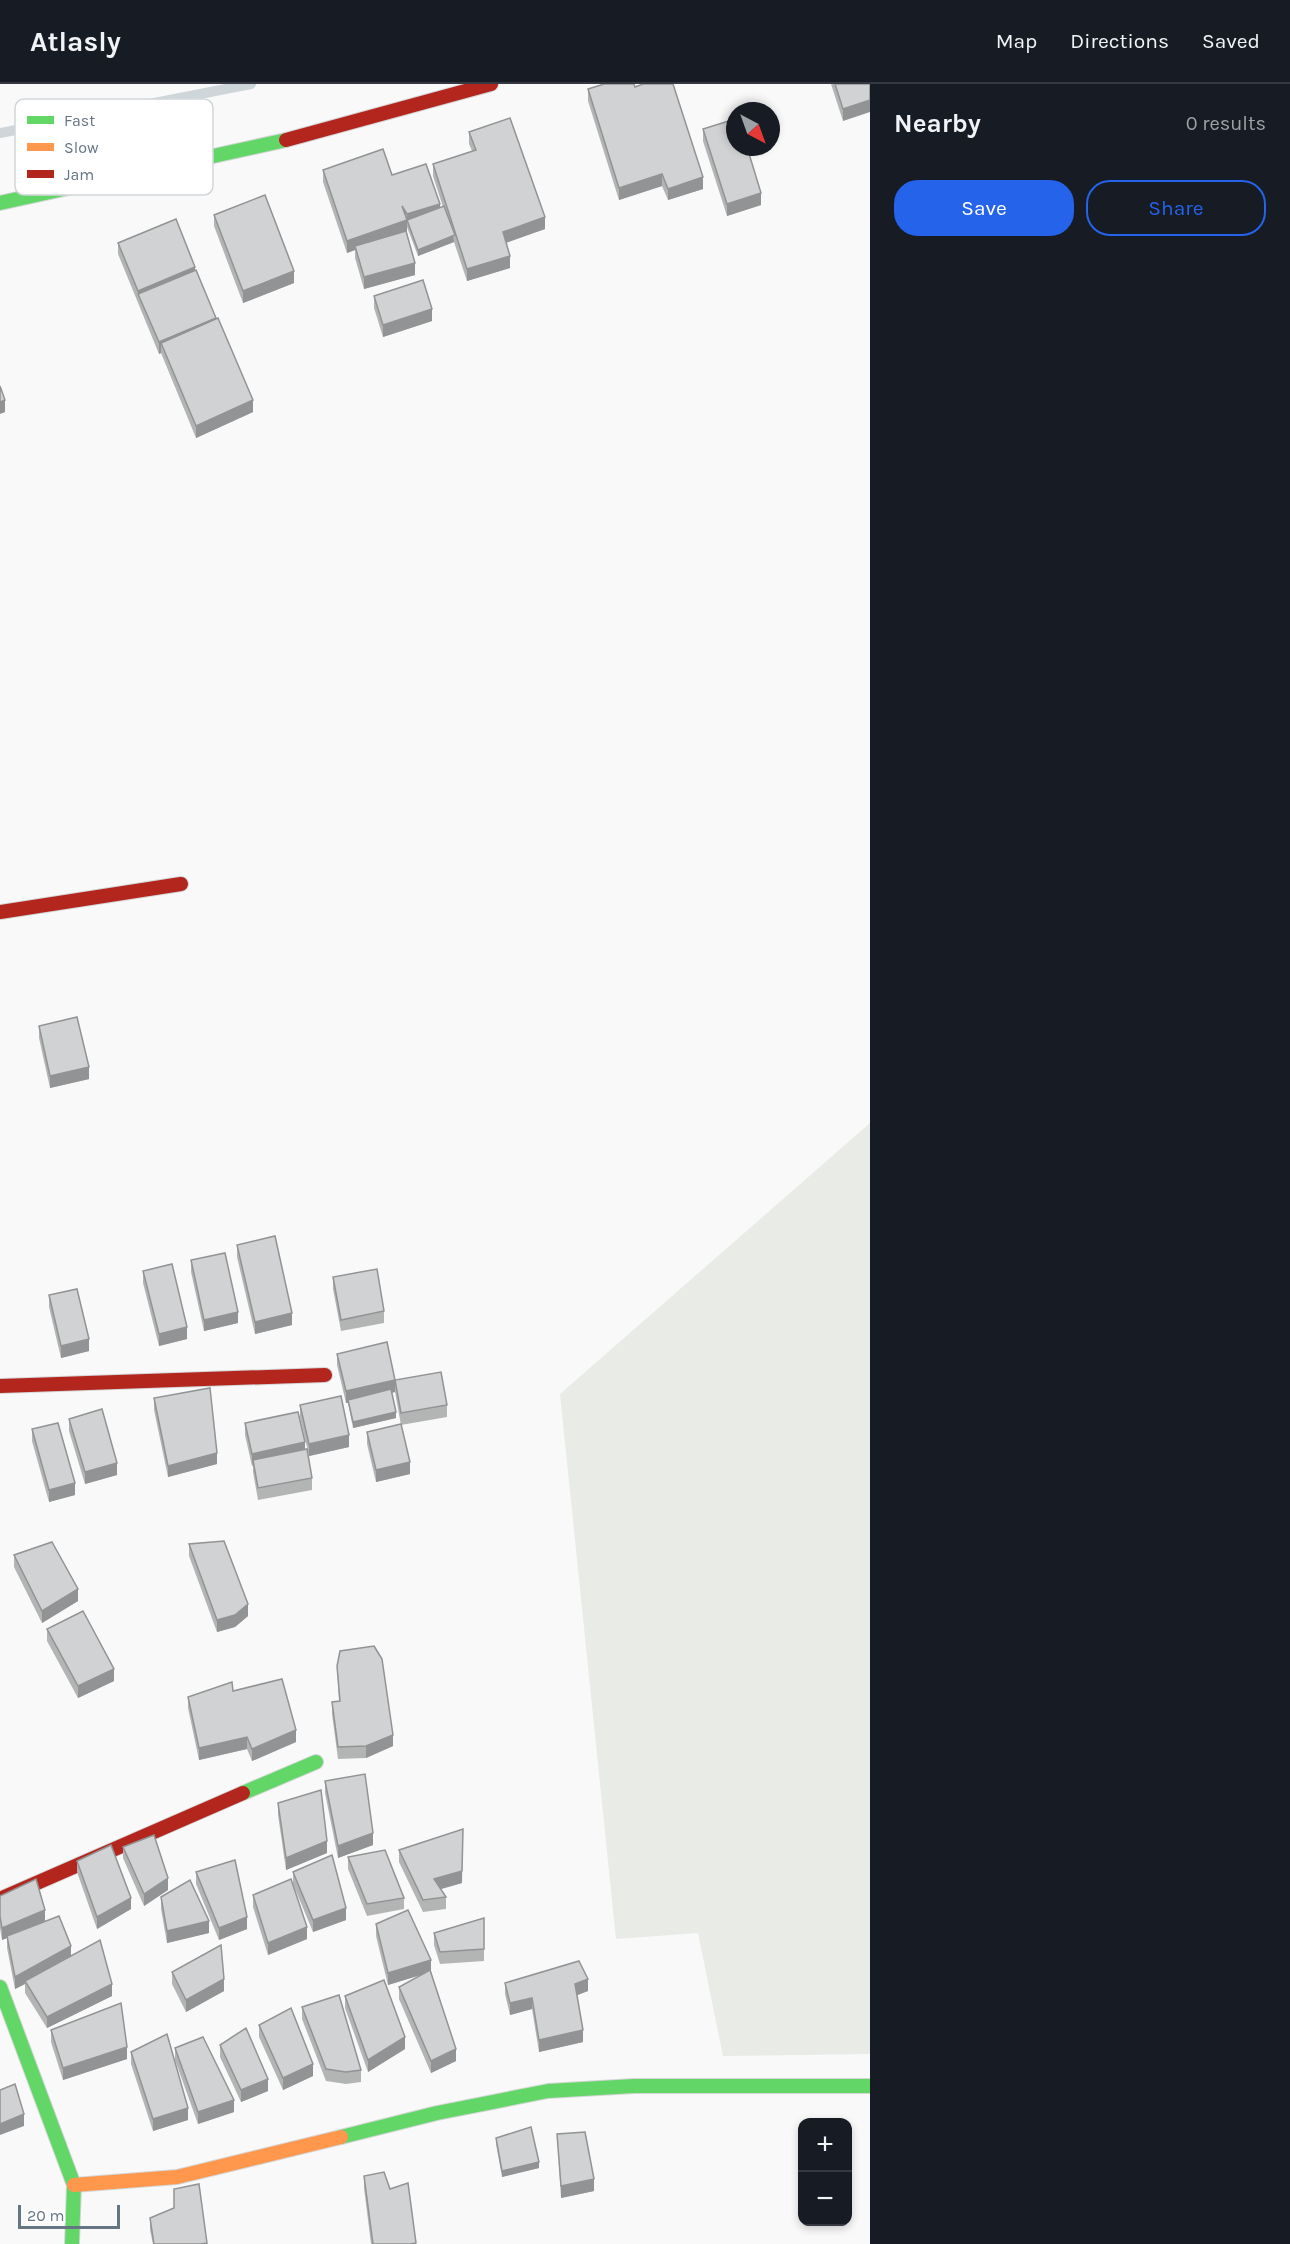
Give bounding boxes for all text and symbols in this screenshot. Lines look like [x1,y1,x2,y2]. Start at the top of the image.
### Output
text: Atlasly [30,25,121,58]
text: Map [996,29,1037,53]
text: Directions [1070,29,1169,53]
text: Saved [1202,29,1260,53]
legend [15,99,213,195]
north arrow [726,102,780,156]
text: Nearby [894,108,981,139]
text: Fast [64,111,95,130]
text: 0 results [1186,112,1266,135]
text: Slow [64,138,99,157]
text: Jam [64,165,94,184]
button: Save [894,180,1074,236]
button: Share [1086,180,1266,236]
map controls [798,2118,852,2226]
button: + [798,2118,852,2172]
button: − [798,2172,852,2226]
scale bar [18,2202,120,2230]
text: 20 m [27,2206,65,2225]

